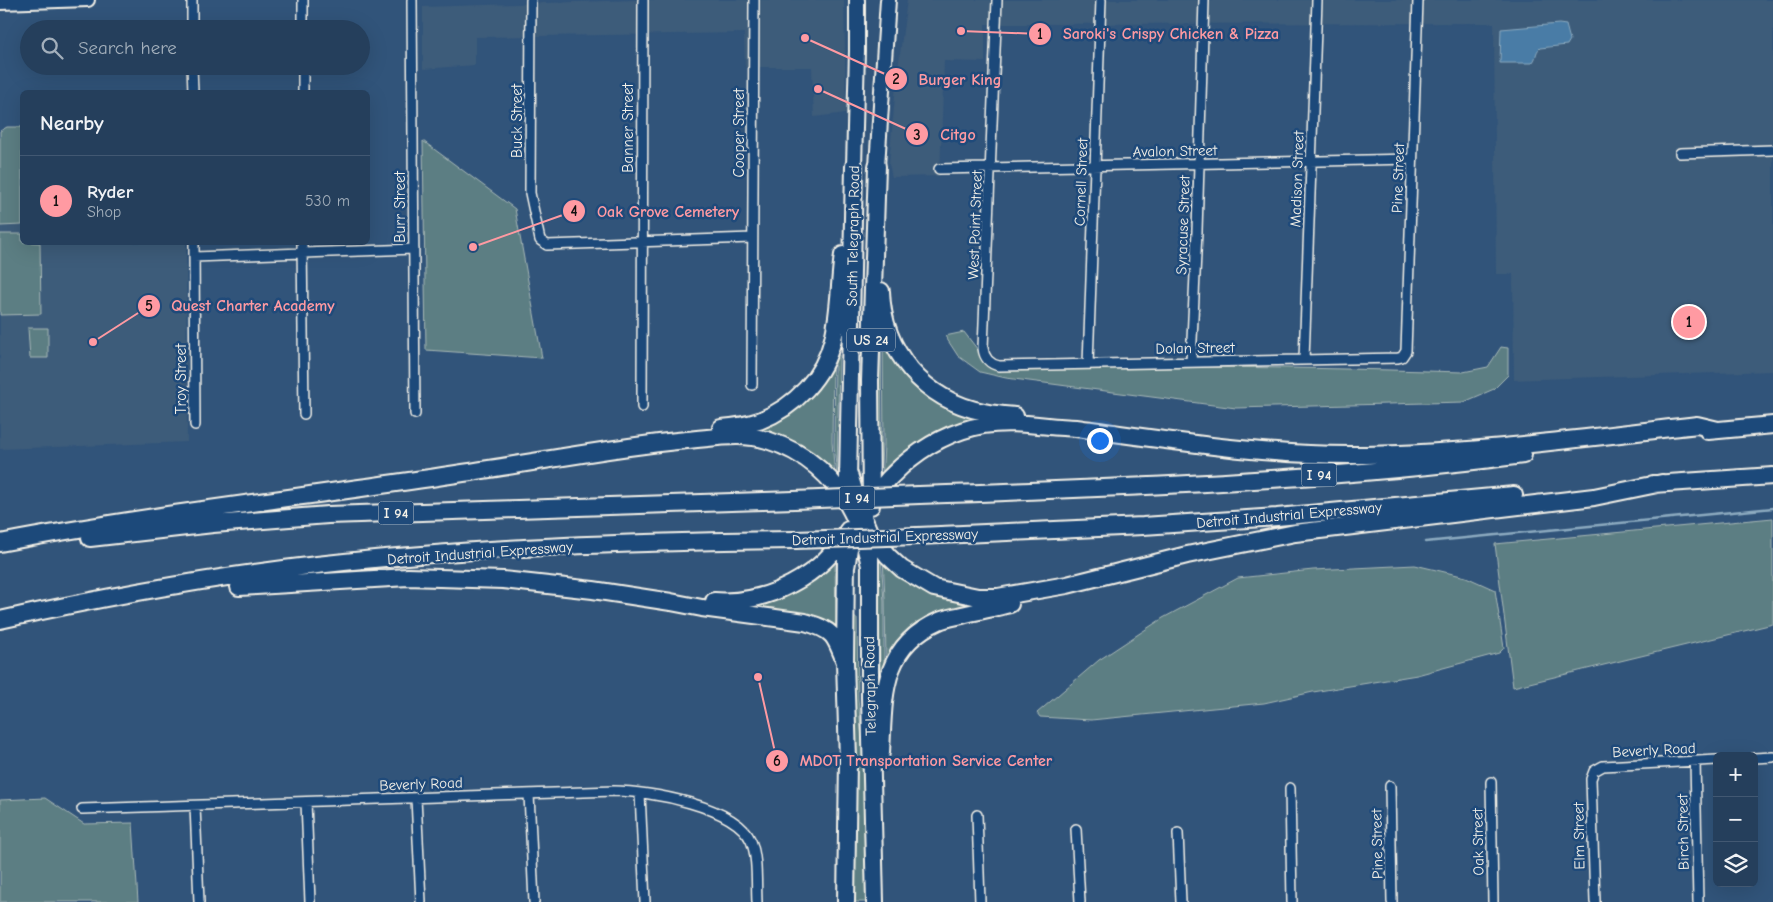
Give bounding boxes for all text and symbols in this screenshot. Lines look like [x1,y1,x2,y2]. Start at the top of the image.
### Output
callout: Saroki's Crispy Chicken & Pizza [1028,18,1289,49]
search box [20,20,370,75]
text: 1 [1037,25,1043,43]
text: Saroki's Crispy Chicken & Pizza [1063,25,1279,43]
icon: search [38,34,66,62]
text: Search here [78,37,177,59]
callout: Burger King [884,64,1012,95]
text: 2 [892,70,900,88]
text: Burger King [918,71,1002,89]
street label: Banner Street [619,82,637,173]
street label: Buck Street [508,83,526,158]
street label: Cooper Street [730,88,748,178]
text: Nearby [40,111,104,135]
callout: Citgo [905,119,985,150]
text: 3 [913,126,921,144]
text: Citgo [940,126,976,144]
street label: Madison Street [1286,130,1308,228]
street label: Cornell Street [1070,137,1092,226]
street label: Avalon Street [1133,141,1218,161]
street label: Pine Street [1388,142,1408,213]
street label: South Telegraph Road [843,165,863,307]
street label: West Point Street [964,169,986,280]
street label: Burr Street [391,171,409,243]
street label: Syracuse Street [1172,174,1194,275]
text: Ryder [87,181,133,203]
text: 1 [53,192,59,210]
text: 530 m [305,192,350,210]
callout: Oak Grove Cemetery [562,196,749,227]
text: 4 [570,202,578,220]
text: Shop [87,203,121,221]
text: Oak Grove Cemetery [597,203,740,221]
callout: Quest Charter Academy [136,290,345,321]
text: 5 [145,297,153,315]
text: Quest Charter Academy [171,297,335,315]
pin: 1 [1673,303,1705,341]
road number: US 24 [847,328,895,352]
street label: Dolan Street [1155,338,1235,358]
street label: Troy Street [172,343,190,414]
your location [1087,428,1113,454]
road number: I 94 [1302,464,1336,486]
road number: I 94 [840,486,874,509]
street label: Detroit Industrial Expressway [1195,498,1383,532]
road number: I 94 [378,502,414,524]
street label: Detroit Industrial Expressway [792,525,979,549]
street label: Detroit Industrial Expressway [386,538,574,568]
street label: Telegraph Road [860,636,880,736]
street label: Beverly Road [1612,739,1696,761]
callout: MDOT Transportation Service Center [764,745,1062,776]
text: 6 [773,752,781,770]
text: MDOT Transportation Service Center [800,752,1053,770]
map controls [1713,752,1758,887]
button: + [1713,752,1758,797]
street label: Beverly Road [379,774,463,794]
street label: Birch Street [1673,793,1693,870]
button: − [1713,797,1758,842]
street label: Elm Street [1569,801,1589,870]
street label: Pine Street [1367,808,1387,879]
street label: Oak Street [1468,808,1488,876]
button: layers [1713,842,1758,887]

